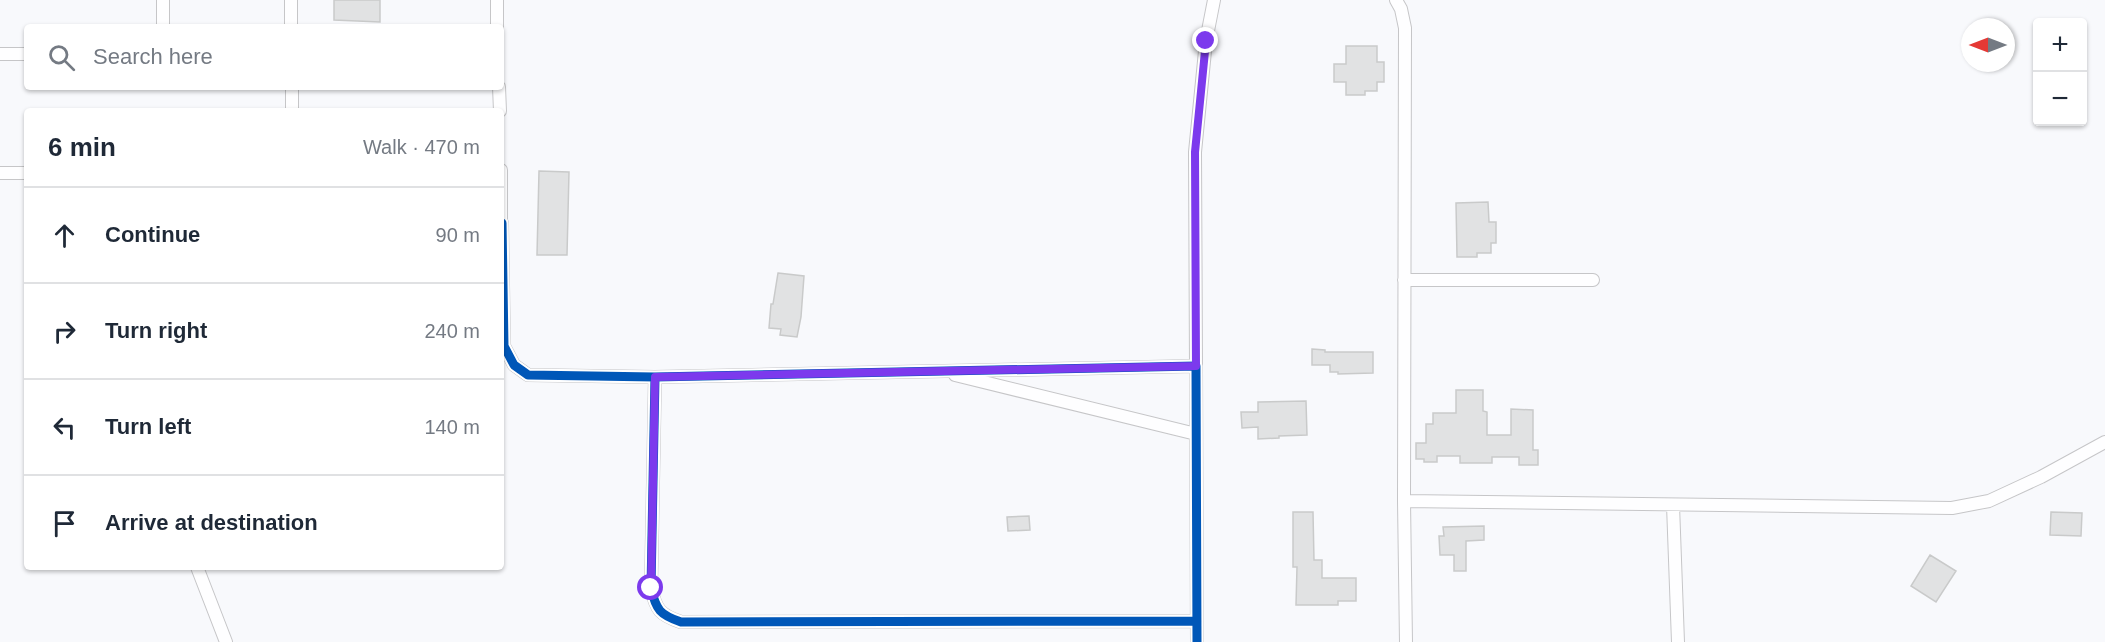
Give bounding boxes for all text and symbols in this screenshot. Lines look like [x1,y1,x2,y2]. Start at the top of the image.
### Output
north arrow [1961,18,2015,72]
map controls [2033,18,2087,126]
button: + [2033,18,2087,72]
search box [24,24,504,90]
route end [1192,27,1218,53]
icon: search [45,41,78,74]
text: Search here [93,44,213,69]
button: − [2033,72,2087,126]
text: 6 min [48,132,116,162]
text: Walk · 470 m [363,136,480,158]
icon: ahead [48,219,81,252]
text: Continue [105,222,200,247]
text: 90 m [436,224,480,246]
icon: right [48,315,81,348]
text: Turn right [105,318,207,343]
text: 240 m [424,320,480,342]
icon: left [48,411,81,444]
text: Turn left [105,414,191,439]
text: 140 m [424,416,480,438]
icon: arrive [48,507,81,540]
text: Arrive at destination [105,510,318,535]
route start [637,574,663,600]

